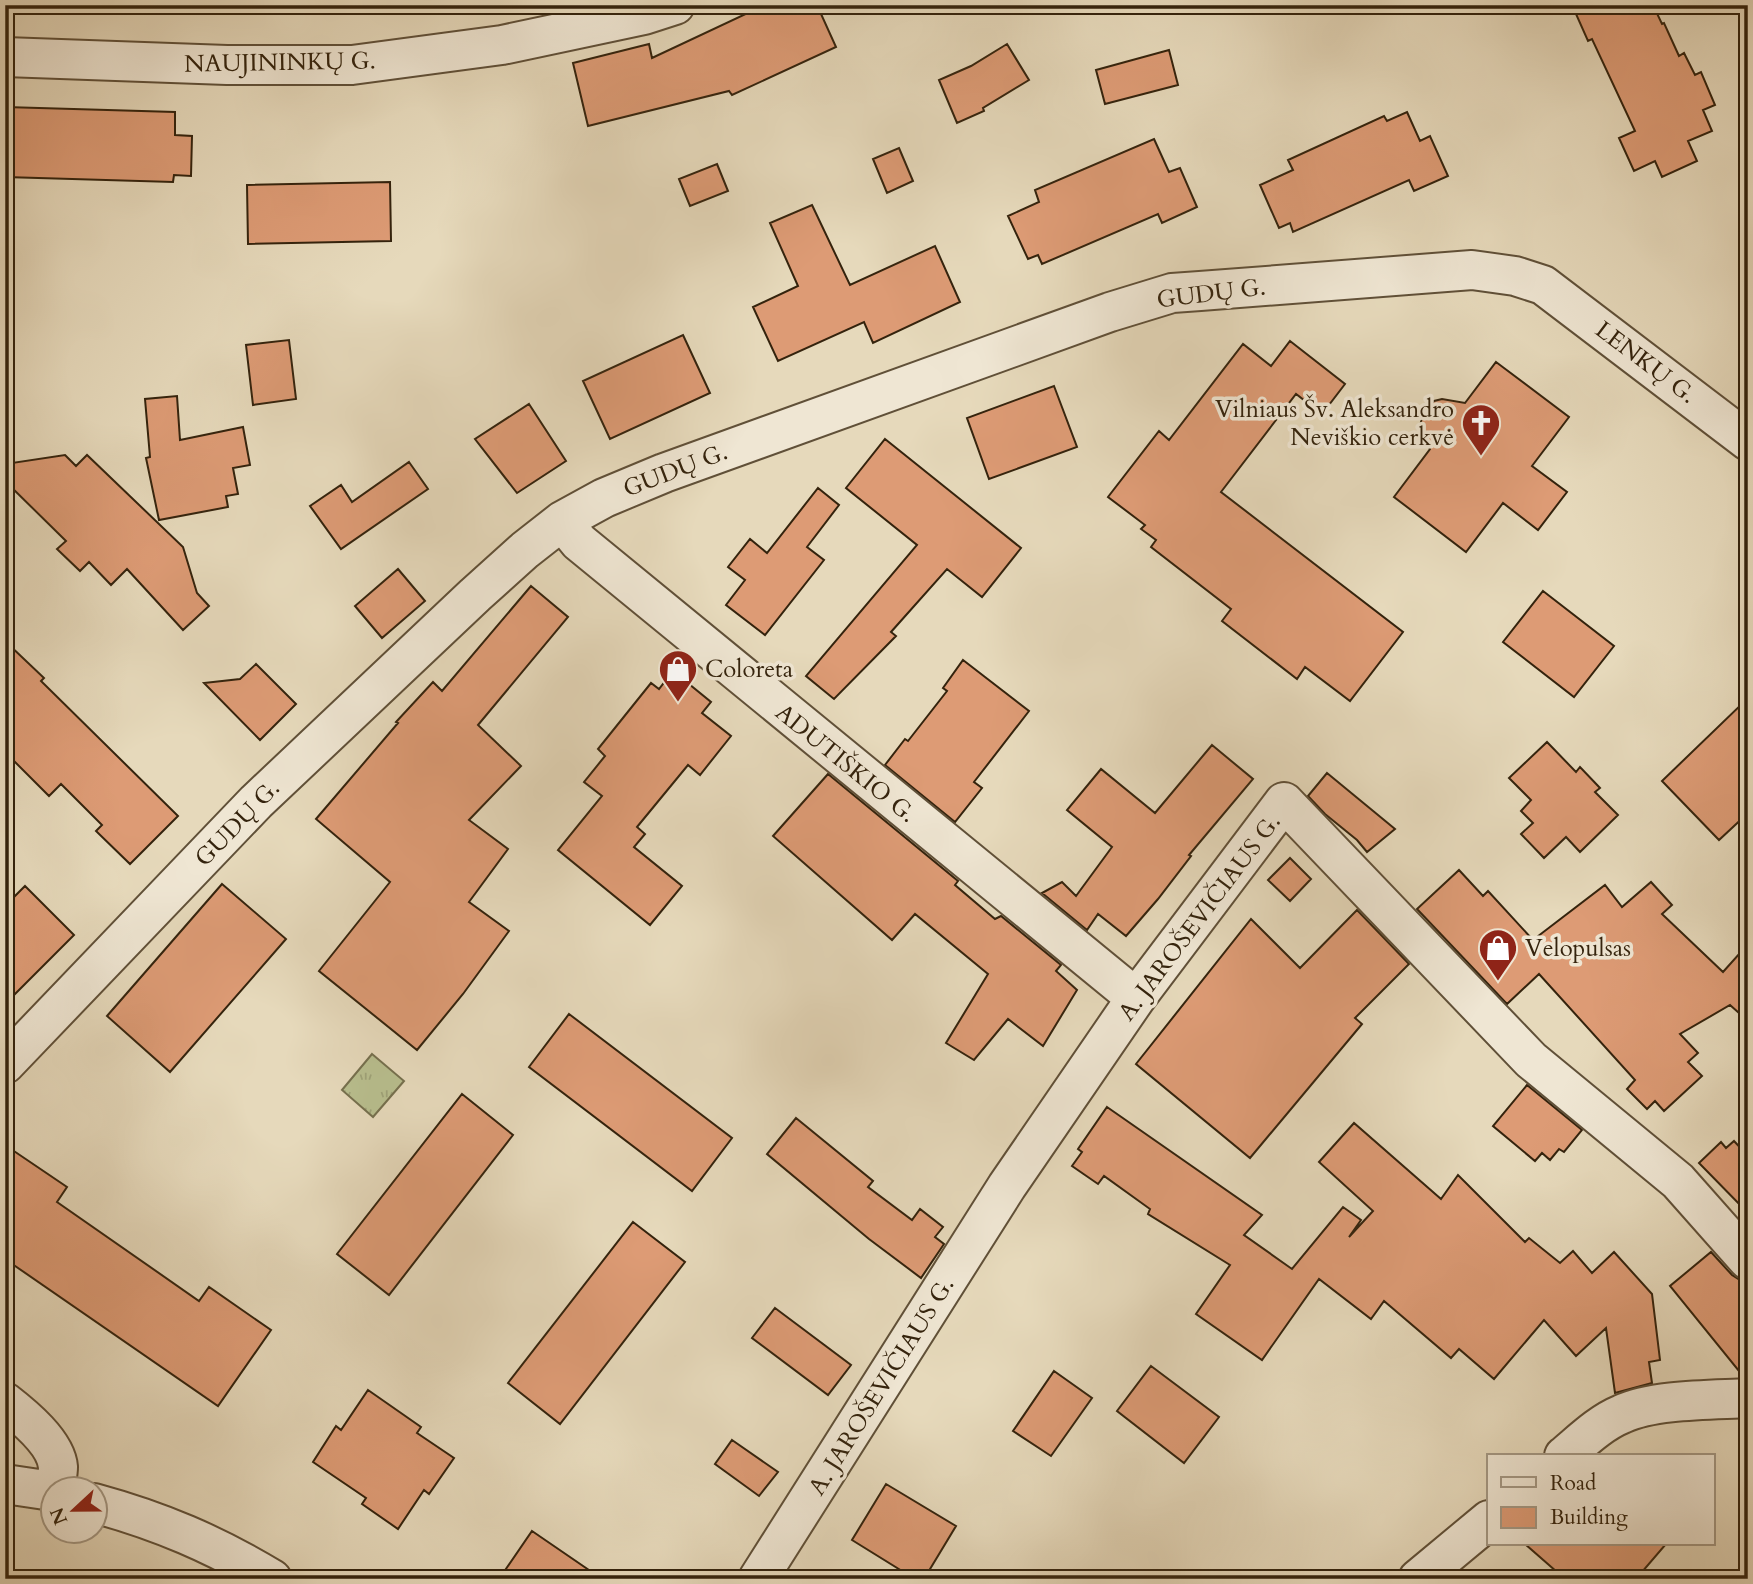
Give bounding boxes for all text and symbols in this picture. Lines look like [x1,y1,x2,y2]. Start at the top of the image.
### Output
street label: NAUJININKŲ G. [184,44,376,81]
street label: GUDŲ G. [1155,270,1267,317]
street label: LENKŲ G. [1588,313,1703,411]
place label: Vilniaus Šv. Aleksandro Neviškio cerkvė [1215,393,1454,454]
church icon: Vilniaus Šv. Aleksandro Neviškio cerkvė [1460,402,1502,457]
street label: GUDŲ G. [618,435,732,505]
shop icon: Coloreta [657,648,699,703]
place label: Coloreta [705,653,794,686]
street label: ADUTIŠKIO G. [768,696,923,830]
street label: GUDŲ G. [188,773,287,874]
street label: A. JAROŠEVIČIAUS G. [1111,807,1288,1028]
shop icon: Velopulsas [1477,927,1519,982]
place label: Velopulsas [1525,932,1631,965]
street label: A. JAROŠEVIČIAUS G. [801,1271,962,1502]
legend [1487,1454,1714,1546]
text: Road [1550,1469,1596,1498]
north arrow [38,1476,108,1546]
text: N [44,1503,74,1529]
text: Building [1550,1503,1628,1532]

